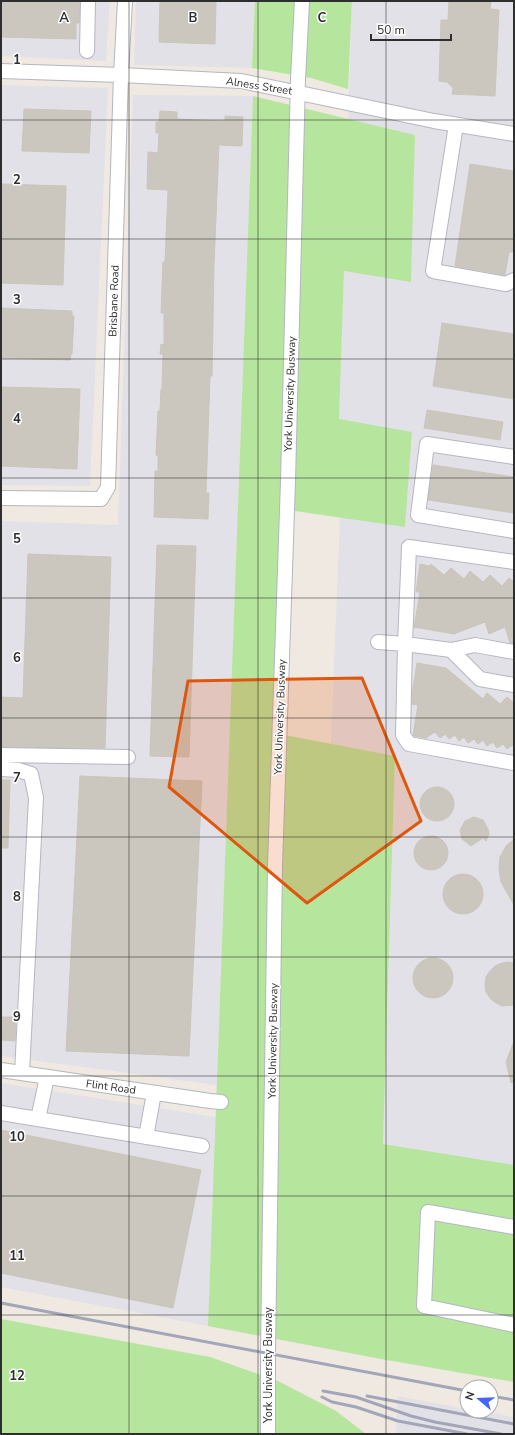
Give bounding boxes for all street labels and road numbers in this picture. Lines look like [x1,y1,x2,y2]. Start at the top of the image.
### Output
street label: Alness Street [225,73,293,99]
street label: Brisbane Road [105,265,123,337]
street label: York University Busway [280,336,300,453]
street label: York University Busway [270,659,290,776]
street label: York University Busway [264,983,282,1100]
street label: Flint Road [85,1076,137,1098]
street label: York University Busway [261,1307,276,1424]

